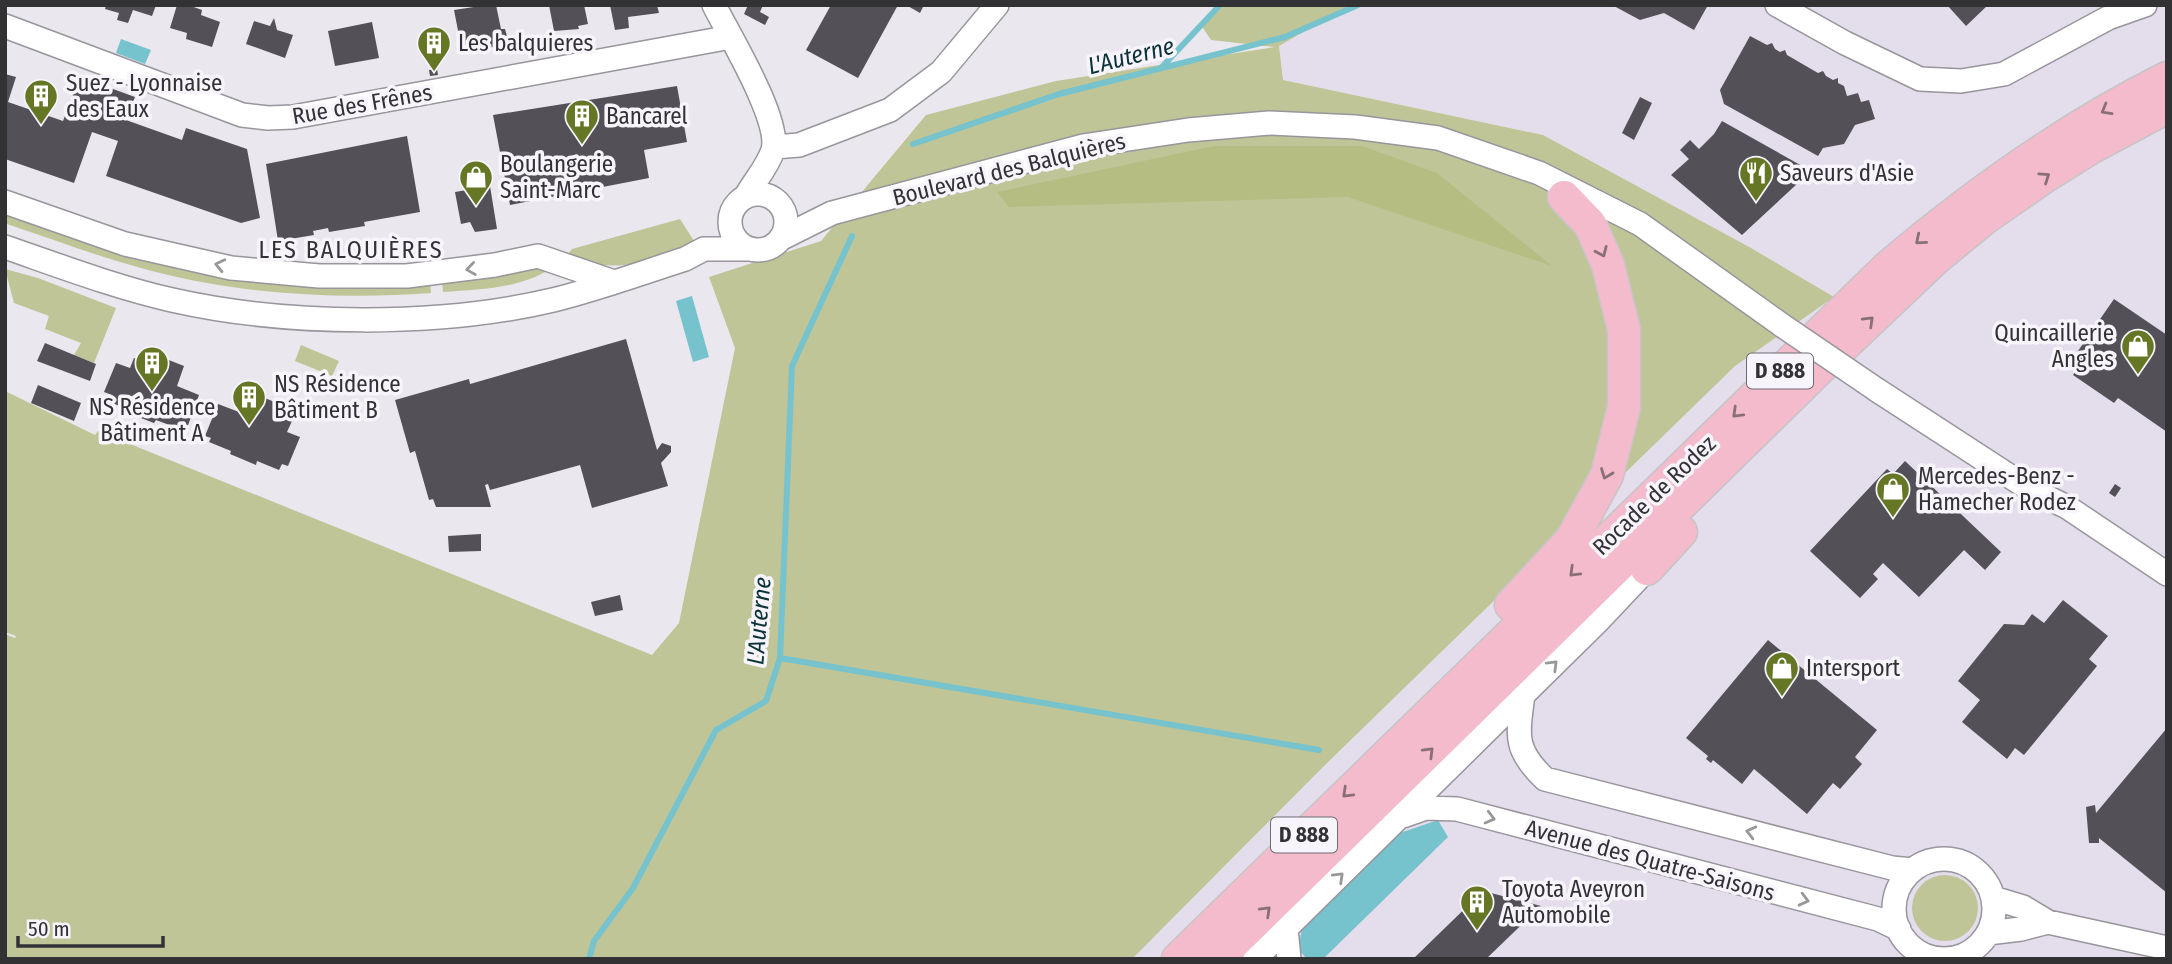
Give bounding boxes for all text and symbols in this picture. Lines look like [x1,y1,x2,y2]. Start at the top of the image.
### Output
building icon: Les balquieres [415,24,453,73]
place label: Les balquieres [458,29,594,57]
water label: L'Auterne [1085,32,1177,80]
place label: Suez - Lyonnaise des Eaux [66,69,222,123]
building icon: Suez - Lyonnaise des Eaux [22,77,60,126]
street label: Rue des Frênes [290,78,434,130]
building icon: Bancarel [563,97,601,146]
place label: Bancarel [606,102,688,130]
one-way arrow [2101,102,2114,115]
street label: Boulevard des Balquières [890,126,1128,211]
place label: Boulangerie Saint-Marc [500,150,613,204]
restaurant icon: Saveurs d'Asie [1737,154,1775,203]
shop icon: Boulangerie Saint-Marc [457,158,495,207]
place label: Saveurs d'Asie [1780,159,1914,187]
one-way arrow [2037,173,2050,185]
one-way arrow [1915,232,1928,244]
district label: LES BALQUIÈRES [258,235,444,264]
one-way arrow [1594,245,1608,257]
one-way arrow [214,259,226,274]
one-way arrow [465,261,477,276]
one-way arrow [1861,316,1874,329]
place label: Quincaillerie Angles [1994,319,2114,373]
shop icon: Quincaillerie Angles [2119,327,2157,376]
building icon: NS Résidence Bâtiment A [133,344,171,393]
road number: D 888 [1747,354,1813,388]
place label: NS Résidence Bâtiment B [274,370,401,424]
building icon: NS Résidence Bâtiment B [230,378,268,427]
place label: NS Résidence Bâtiment A [89,393,215,447]
one-way arrow [1733,405,1746,418]
street label: Rocade de Rodez [1587,429,1721,561]
place label: Mercedes-Benz - Hamecher Rodez [1918,462,2076,516]
one-way arrow [1600,467,1614,479]
shop icon: Mercedes-Benz - Hamecher Rodez [1874,470,1912,519]
one-way arrow [1569,563,1582,576]
water label: L'Auterne [741,576,777,666]
shop icon: Intersport [1763,649,1801,698]
place label: Intersport [1806,654,1901,682]
one-way arrow [1545,661,1557,673]
one-way arrow [1420,748,1433,761]
one-way arrow [1342,785,1355,798]
one-way arrow [1483,809,1495,824]
street label: Avenue des Quatre-Saisons [1522,813,1778,907]
road number: D 888 [1271,818,1337,852]
one-way arrow [1745,826,1757,840]
one-way arrow [1331,872,1344,885]
place label: Toyota Aveyron Automobile [1502,875,1645,929]
building icon: Toyota Aveyron Automobile [1458,883,1496,932]
one-way arrow [1798,892,1810,906]
scale bar [18,904,163,948]
one-way arrow [1258,907,1271,920]
text: 50 m [28,916,70,942]

